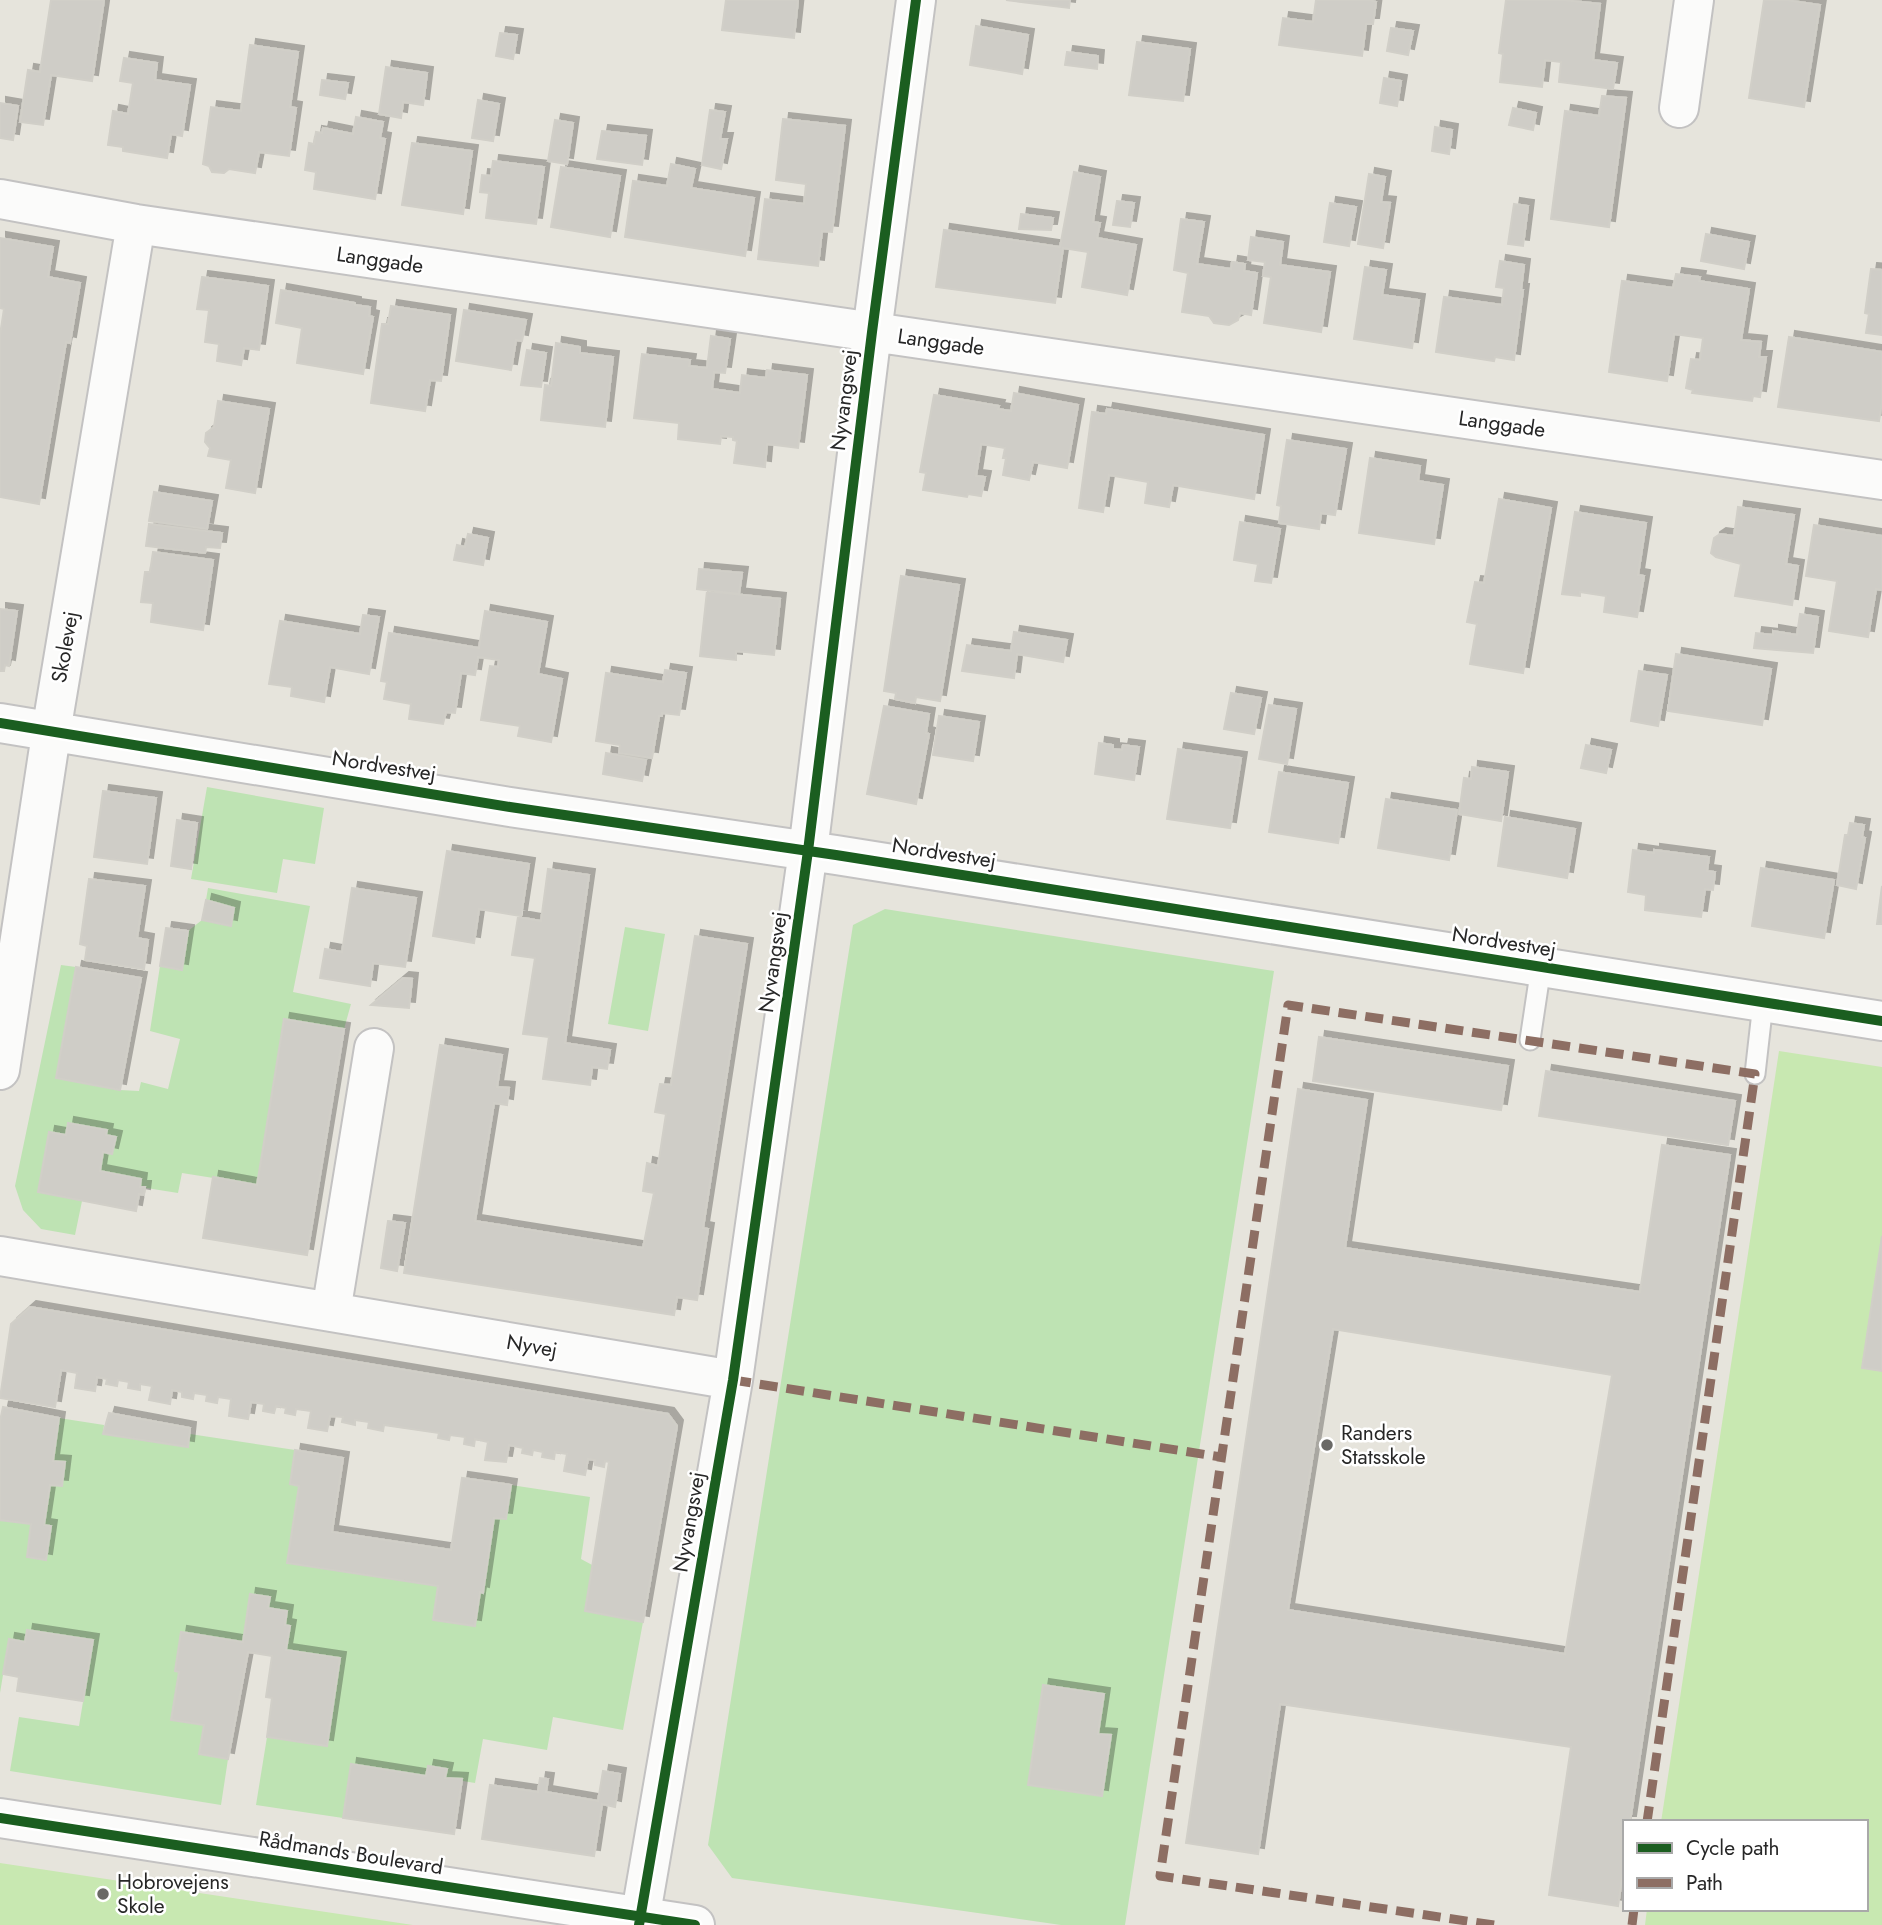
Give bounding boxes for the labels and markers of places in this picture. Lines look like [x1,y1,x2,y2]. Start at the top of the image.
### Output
place label: Randers Statsskole [1341,1418,1426,1472]
marker: Randers Statsskole [1319,1437,1335,1453]
place label: Hobrovejens Skole [117,1867,229,1921]
marker: Hobrovejens Skole [95,1886,111,1902]

